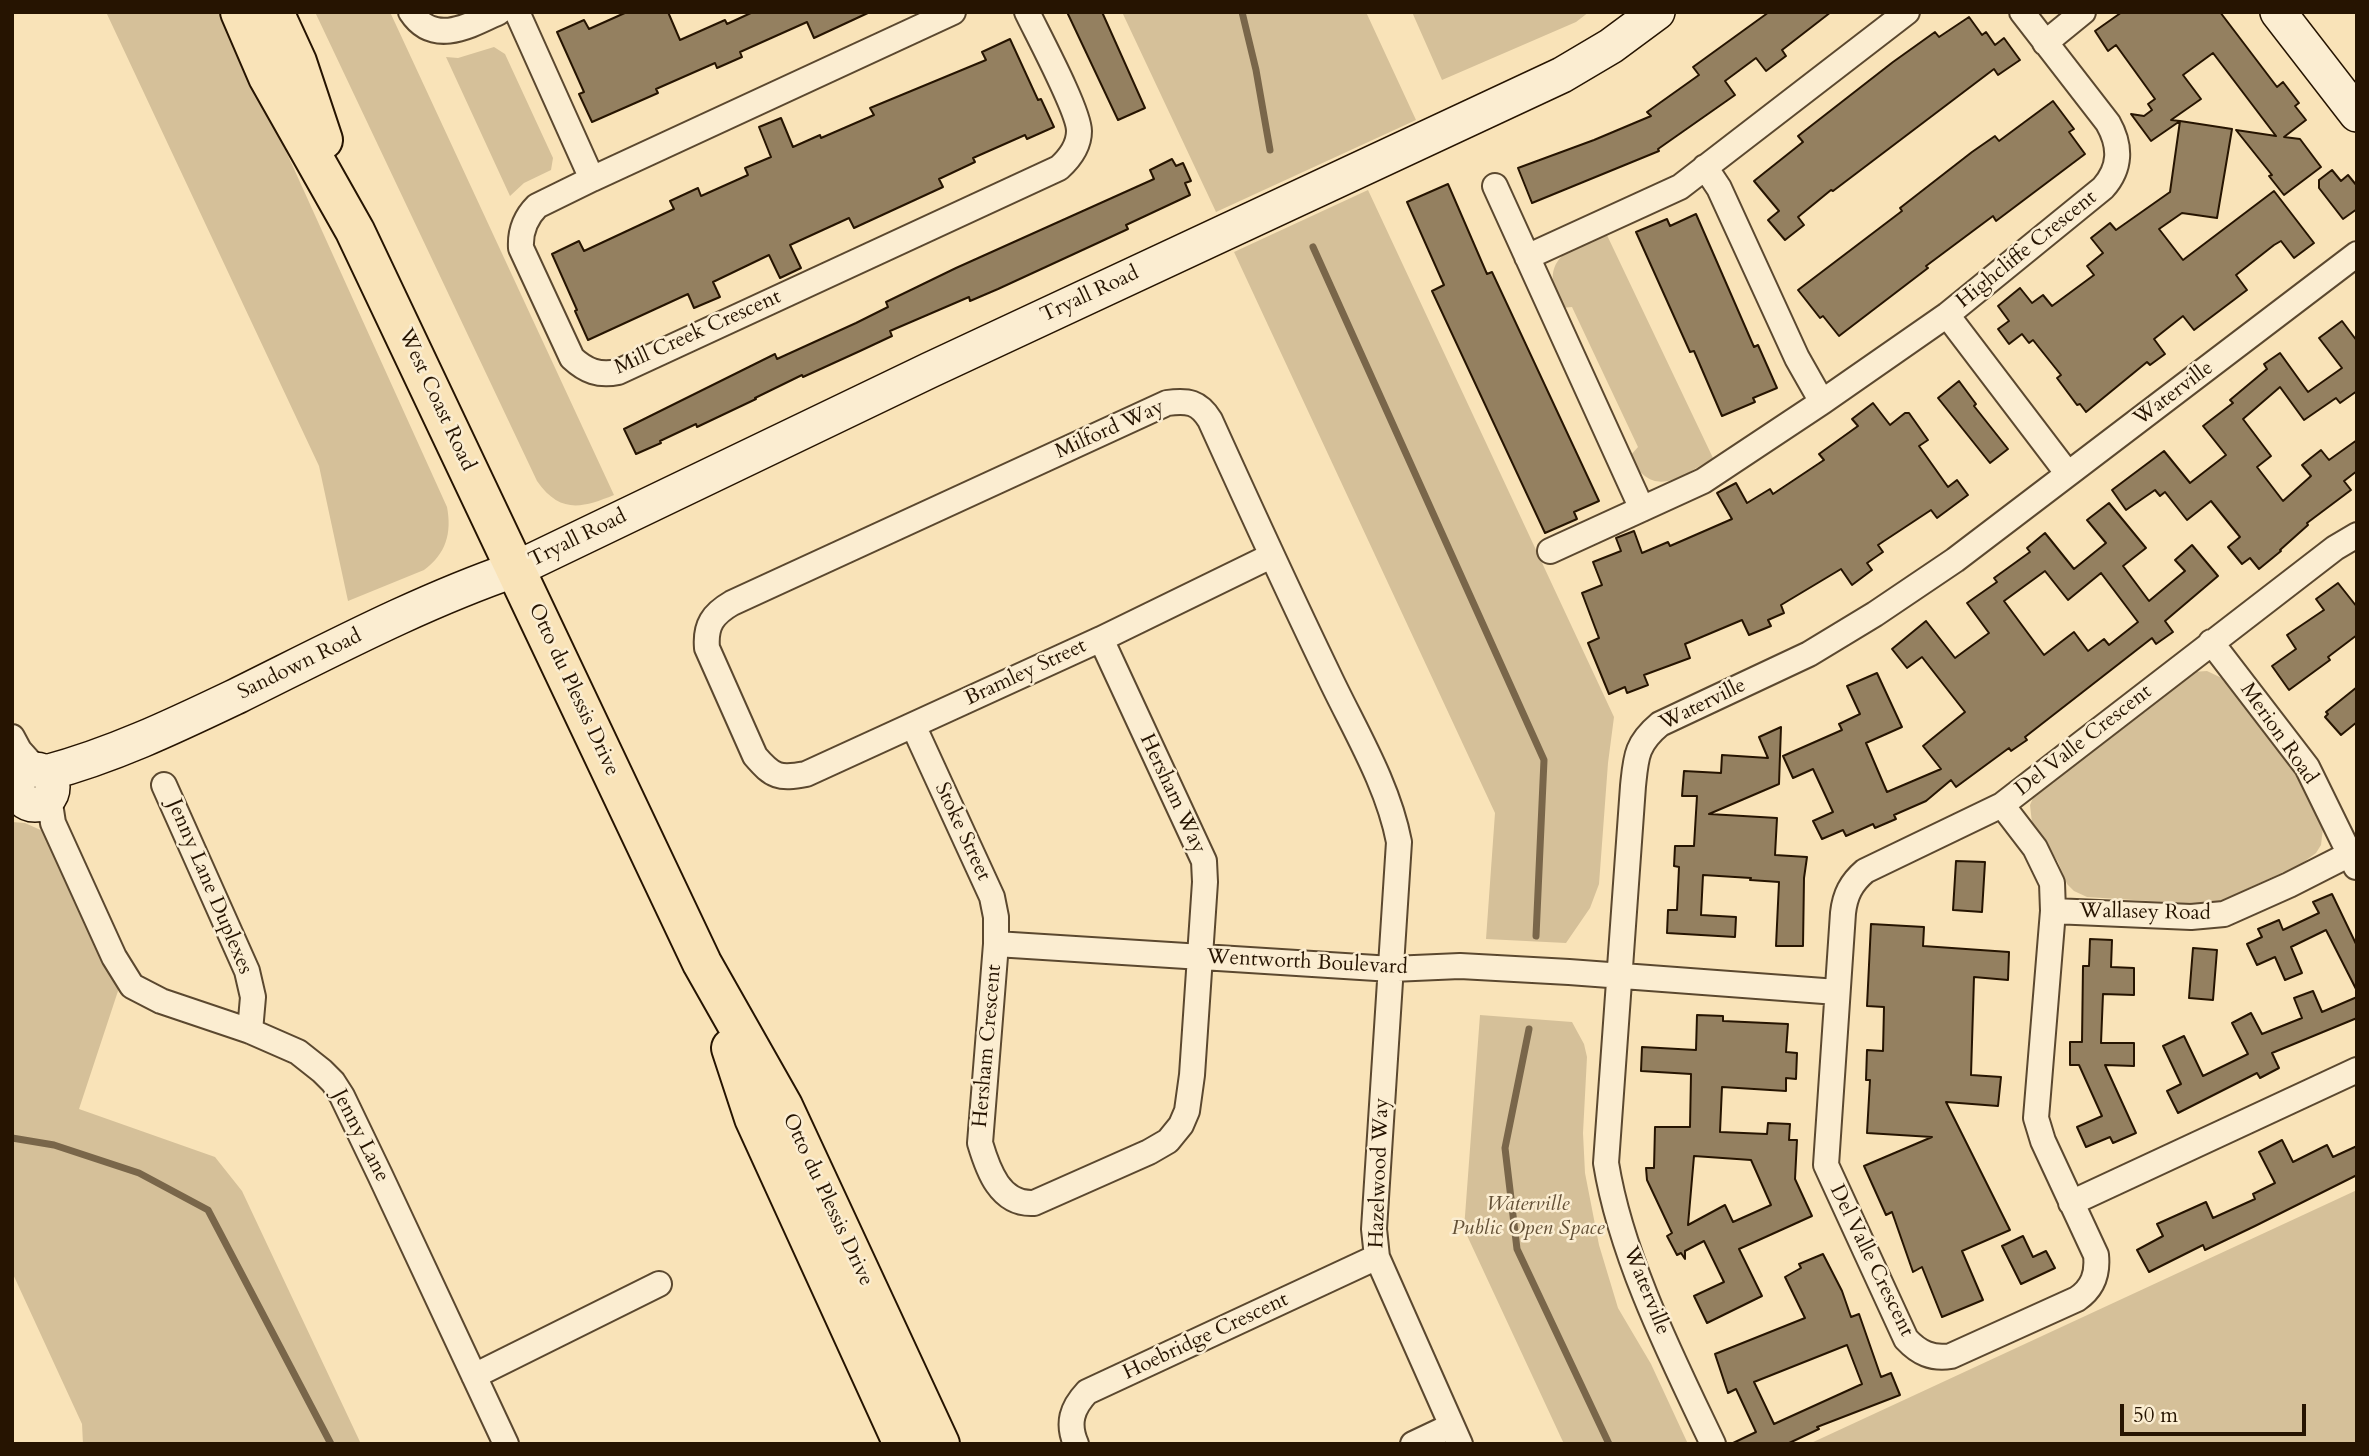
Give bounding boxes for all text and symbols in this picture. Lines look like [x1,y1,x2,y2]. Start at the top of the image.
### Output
street label: Highcliffe Crescent [1952,186,2102,314]
street label: Tryall Road [1037,261,1143,329]
street label: Mill Creek Crescent [611,285,785,381]
street label: West Coast Road [392,325,480,475]
street label: Waterville [2129,356,2219,432]
street label: Milford Way [1052,395,1168,465]
street label: Tryall Road [525,505,631,573]
street label: Otto du Plessis Drive [522,600,624,780]
street label: Sandown Road [234,624,366,706]
street label: Bramley Street [961,634,1091,712]
street label: Waterville [1656,673,1750,737]
street label: Merion Road [2234,678,2322,790]
street label: Del Valle Crescent [2011,680,2157,802]
street label: Hersham Way [1133,730,1211,858]
street label: Stoke Street [928,779,996,885]
street label: Jenny Lane Duplexes [161,796,257,978]
street label: Wallasey Road [2079,899,2211,927]
street label: Wentworth Boulevard [1206,945,1408,981]
street label: Hersham Crescent [968,963,1008,1129]
street label: Jenny Lane [326,1086,394,1186]
street label: Hazelwood Way [1365,1097,1395,1249]
street label: Otto du Plessis Drive [776,1110,878,1290]
street label: Del Valle Crescent [1823,1181,1919,1341]
park label: Waterville Public Open Space [1451,1192,1605,1242]
street label: Waterville [1617,1243,1675,1339]
street label: Hoebridge Crescent [1119,1288,1293,1386]
scale bar [2124,1390,2310,1434]
text: 50 m [2133,1401,2178,1430]

